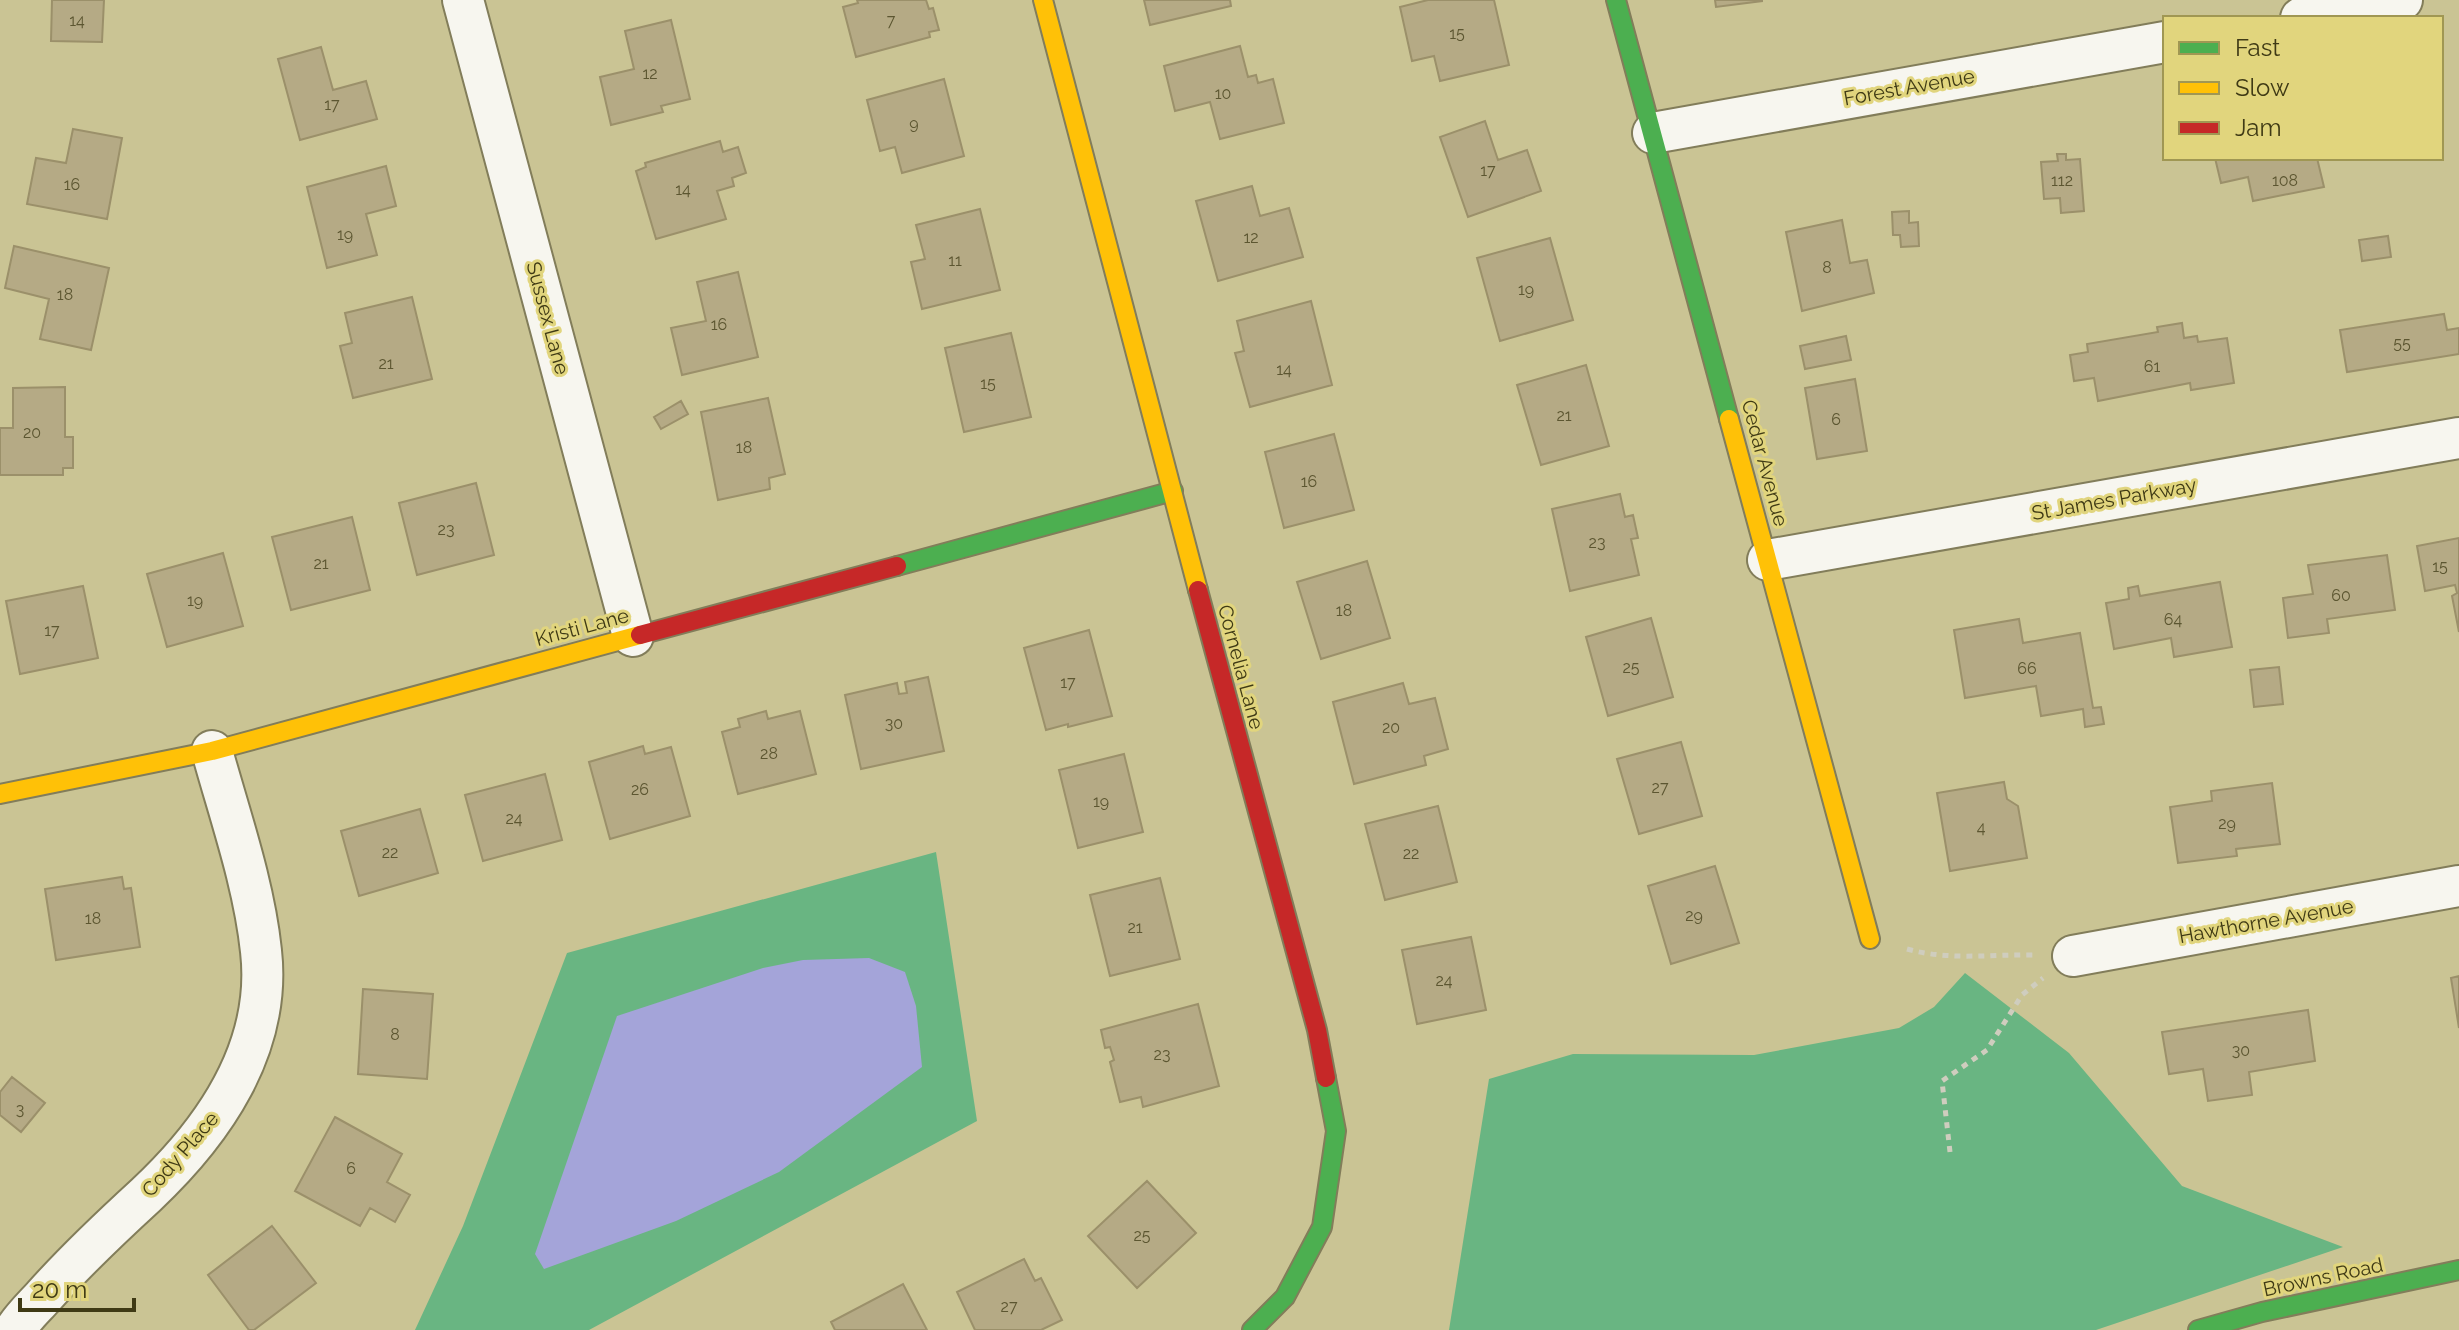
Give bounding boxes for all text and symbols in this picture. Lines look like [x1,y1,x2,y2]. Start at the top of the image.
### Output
house number: 14 [69,11,85,30]
house number: 7 [887,11,896,30]
legend [2163,16,2443,160]
house number: 15 [1449,24,1465,43]
text: Fast [2235,33,2280,62]
house number: 12 [642,64,658,83]
street label: Forest Avenue [1842,64,1977,110]
text: Slow [2235,73,2290,102]
house number: 10 [1215,84,1231,103]
house number: 17 [324,95,340,114]
text: Jam [2235,113,2281,142]
house number: 9 [909,114,919,133]
house number: 17 [1480,161,1496,180]
house number: 112 [2051,171,2073,190]
house number: 108 [2272,171,2298,190]
house number: 16 [64,175,80,194]
house number: 14 [675,180,691,199]
house number: 19 [337,225,353,244]
house number: 12 [1243,228,1259,247]
house number: 11 [948,251,962,270]
house number: 8 [1822,258,1832,277]
street label: Sussex Lane [521,259,575,377]
house number: 19 [1518,280,1534,299]
house number: 18 [57,285,73,304]
house number: 16 [711,315,727,334]
house number: 55 [2393,334,2411,353]
house number: 21 [378,354,394,373]
house number: 61 [2144,357,2160,376]
house number: 14 [1276,360,1292,379]
house number: 15 [980,374,996,393]
street label: Cedar Avenue [1737,397,1793,529]
house number: 21 [1556,406,1572,425]
house number: 6 [1831,410,1841,429]
house number: 20 [23,423,41,442]
house number: 18 [736,438,752,457]
house number: 16 [1301,472,1317,491]
street label: St James Parkway [2030,473,2198,525]
house number: 23 [438,520,454,539]
house number: 23 [1589,533,1605,552]
house number: 21 [313,554,329,573]
house number: 15 [2432,557,2448,576]
house number: 60 [2331,586,2351,605]
house number: 19 [187,591,203,610]
house number: 18 [1336,601,1352,620]
street label: Cornelia Lane [1213,602,1269,732]
street label: Kristi Lane [533,603,632,651]
house number: 64 [2164,610,2182,629]
house number: 17 [44,621,60,640]
house number: 25 [1622,658,1640,677]
house number: 66 [2017,659,2037,678]
house number: 17 [1060,673,1076,692]
house number: 30 [885,714,903,733]
house number: 20 [1382,718,1400,737]
house number: 28 [760,744,778,763]
house number: 27 [1652,778,1669,797]
house number: 26 [631,780,649,799]
house number: 19 [1093,792,1109,811]
house number: 24 [505,809,523,828]
house number: 29 [2218,814,2236,833]
house number: 4 [1977,818,1986,837]
house number: 22 [382,843,398,862]
house number: 22 [1403,844,1419,863]
street label: Hawthorne Avenue [2177,894,2355,948]
house number: 29 [1685,906,1703,925]
house number: 18 [85,909,101,928]
house number: 21 [1127,918,1143,937]
house number: 24 [1435,971,1453,990]
house number: 8 [390,1025,400,1044]
house number: 30 [2232,1041,2250,1060]
house number: 23 [1154,1045,1170,1064]
house number: 3 [16,1100,24,1119]
street label: Cody Place [137,1106,224,1201]
house number: 6 [346,1159,356,1178]
house number: 25 [1133,1226,1151,1245]
street label: Browns Road [2261,1253,2385,1301]
scale bar [20,1262,134,1312]
text: 20 m [32,1275,87,1304]
house number: 27 [1001,1297,1018,1316]

